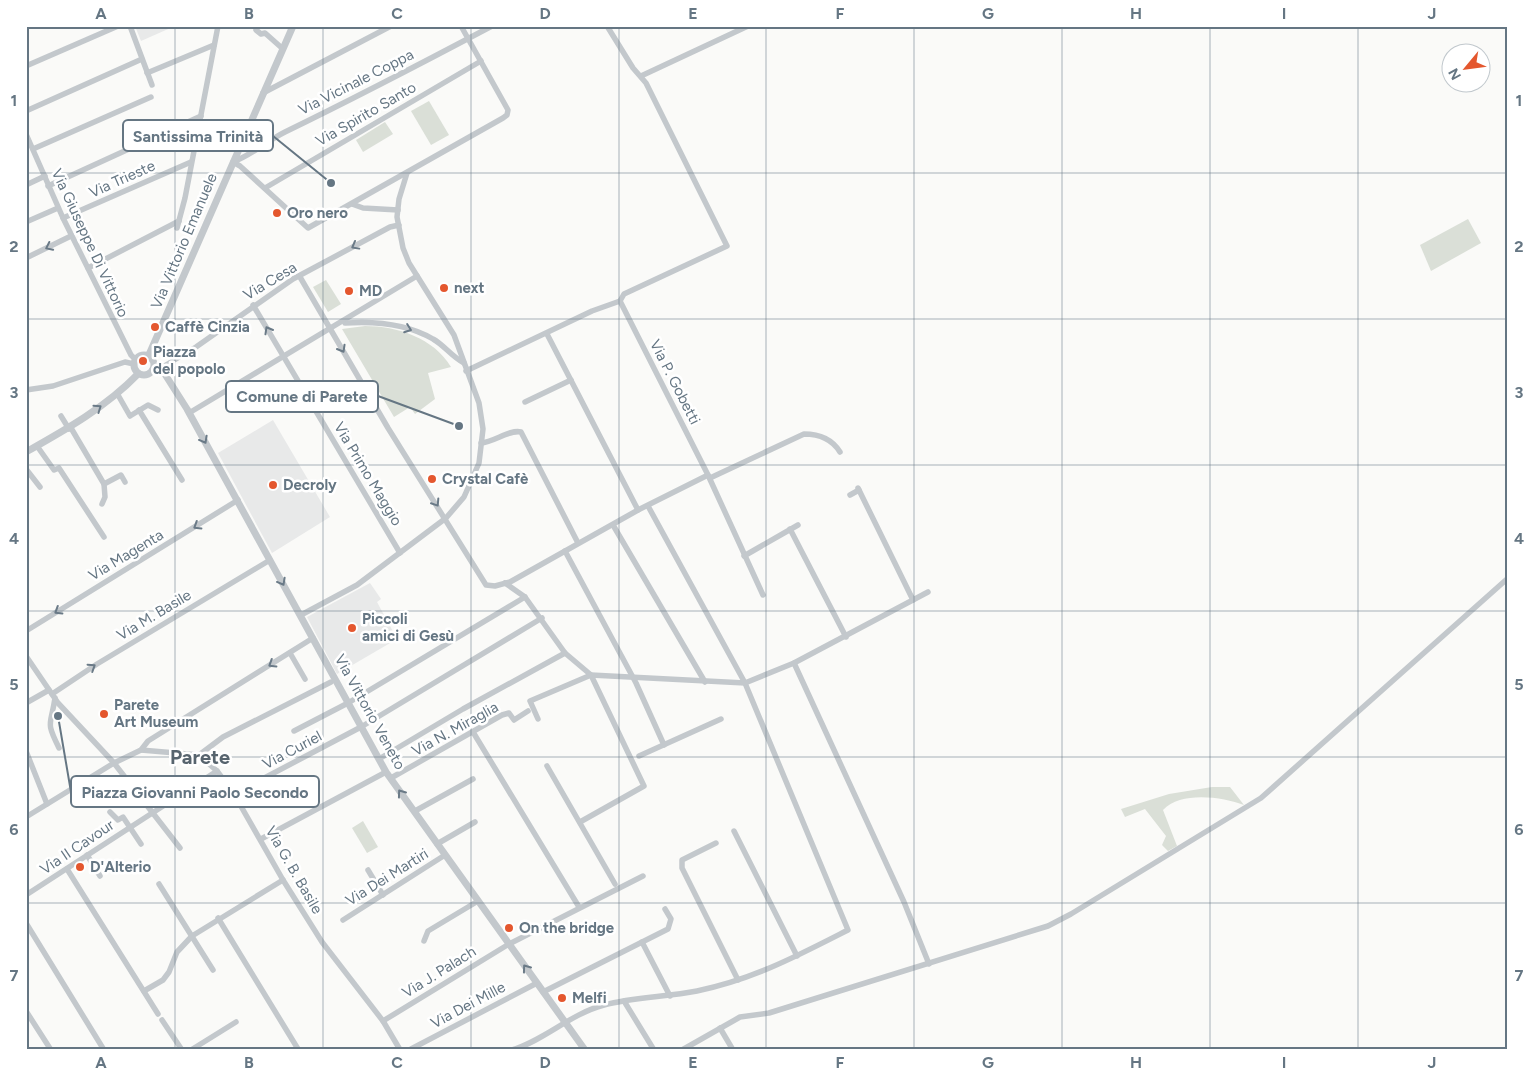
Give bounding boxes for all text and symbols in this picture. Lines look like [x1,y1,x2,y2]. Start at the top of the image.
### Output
text: A [95,4,107,23]
text: B [244,4,254,23]
text: C [391,4,403,23]
text: D [539,4,551,23]
text: E [688,4,698,23]
text: F [836,4,845,23]
text: G [982,4,994,23]
text: H [1130,4,1142,23]
text: I [1282,4,1286,23]
text: J [1428,4,1436,23]
north arrow [1440,42,1490,92]
street label: Via Vicinale Coppa [295,45,417,119]
text: N [1445,65,1465,83]
street label: Via Spirito Santo [313,78,420,150]
text: 1 [11,91,17,110]
text: 1 [1516,91,1522,110]
callout: Santissima Trinità [123,120,273,151]
text: Santissima Trinità [133,127,263,146]
street label: Via Trieste [86,156,158,202]
street label: Via Giuseppe Di Vittorio [48,166,132,320]
street label: Via Vittorio Emanuele [147,170,221,312]
place label: Oro nero [287,204,348,222]
marker: Oro nero [271,207,283,219]
text: 2 [9,237,19,256]
text: 2 [1514,237,1524,256]
one-way arrow [351,240,360,250]
one-way arrow [45,241,54,251]
street label: Via Cesa [240,258,300,304]
place label: next [454,279,485,297]
place label: MD [359,282,382,300]
marker: next [438,282,450,294]
marker: MD [343,285,355,297]
place label: Caffè Cinzia [165,318,250,336]
marker: Caffè Cinzia [149,321,161,333]
one-way arrow [403,323,411,333]
one-way arrow [265,326,275,335]
street label: Via P. Gobetti [646,337,704,427]
place label: Piazza del popolo [153,343,226,378]
one-way arrow [336,343,346,352]
marker: Piazza del popolo [137,355,149,367]
callout: Comune di Parete [226,381,378,412]
text: 3 [10,383,19,402]
text: 3 [1515,383,1524,402]
text: Comune di Parete [236,387,368,406]
one-way arrow [92,405,102,414]
street label: Via Primo Maggio [330,419,406,529]
one-way arrow [198,434,208,443]
place label: Crystal Cafè [442,470,529,488]
marker: Crystal Cafè [426,473,438,485]
place label: Decroly [283,476,337,494]
marker: Decroly [267,479,279,491]
one-way arrow [429,497,439,506]
one-way arrow [193,520,202,529]
street label: Via Magenta [85,526,167,584]
text: 4 [9,529,19,548]
text: 4 [1514,529,1524,548]
one-way arrow [276,577,286,586]
street label: Via M. Basile [114,586,194,644]
one-way arrow [55,605,64,615]
place label: Piccoli amici di Gesù [362,610,454,645]
marker: Piccoli amici di Gesù [346,622,358,634]
street label: Via Vittorio Veneto [331,651,409,773]
one-way arrow [268,658,277,667]
one-way arrow [87,663,96,673]
text: 5 [9,675,19,694]
text: 5 [1514,675,1524,694]
place label: Parete Art Museum [114,696,198,731]
street label: Via N. Miraglia [409,698,501,760]
marker: Parete Art Museum [98,708,110,720]
street label: Via Curiel [259,727,325,773]
district label: Parete [170,745,230,769]
callout: Piazza Giovanni Paolo Secondo [71,776,319,807]
text: Piazza Giovanni Paolo Secondo [81,783,309,802]
one-way arrow [398,789,407,799]
street label: Via II Cavour [37,816,117,878]
text: 6 [9,820,19,839]
text: 6 [1514,820,1524,839]
street label: Via G. B. Basile [262,823,326,917]
street label: Via Dei Martiri [342,844,432,910]
place label: D'Alterio [90,858,151,876]
marker: D'Alterio [74,861,86,873]
place label: On the bridge [519,919,615,937]
marker: On the bridge [503,922,515,934]
street label: Via J. Palach [399,942,479,1002]
one-way arrow [523,964,532,974]
text: 7 [10,966,19,985]
text: 7 [1515,966,1524,985]
street label: Via Dei Mille [428,978,508,1032]
place label: Melfi [572,989,607,1007]
marker: Melfi [556,992,568,1004]
text: A [95,1053,107,1072]
text: B [244,1053,254,1072]
text: C [391,1053,403,1072]
text: D [539,1053,551,1072]
text: E [688,1053,698,1072]
text: F [836,1053,845,1072]
text: G [982,1053,994,1072]
text: H [1130,1053,1142,1072]
text: I [1282,1053,1286,1072]
text: J [1428,1053,1436,1072]

